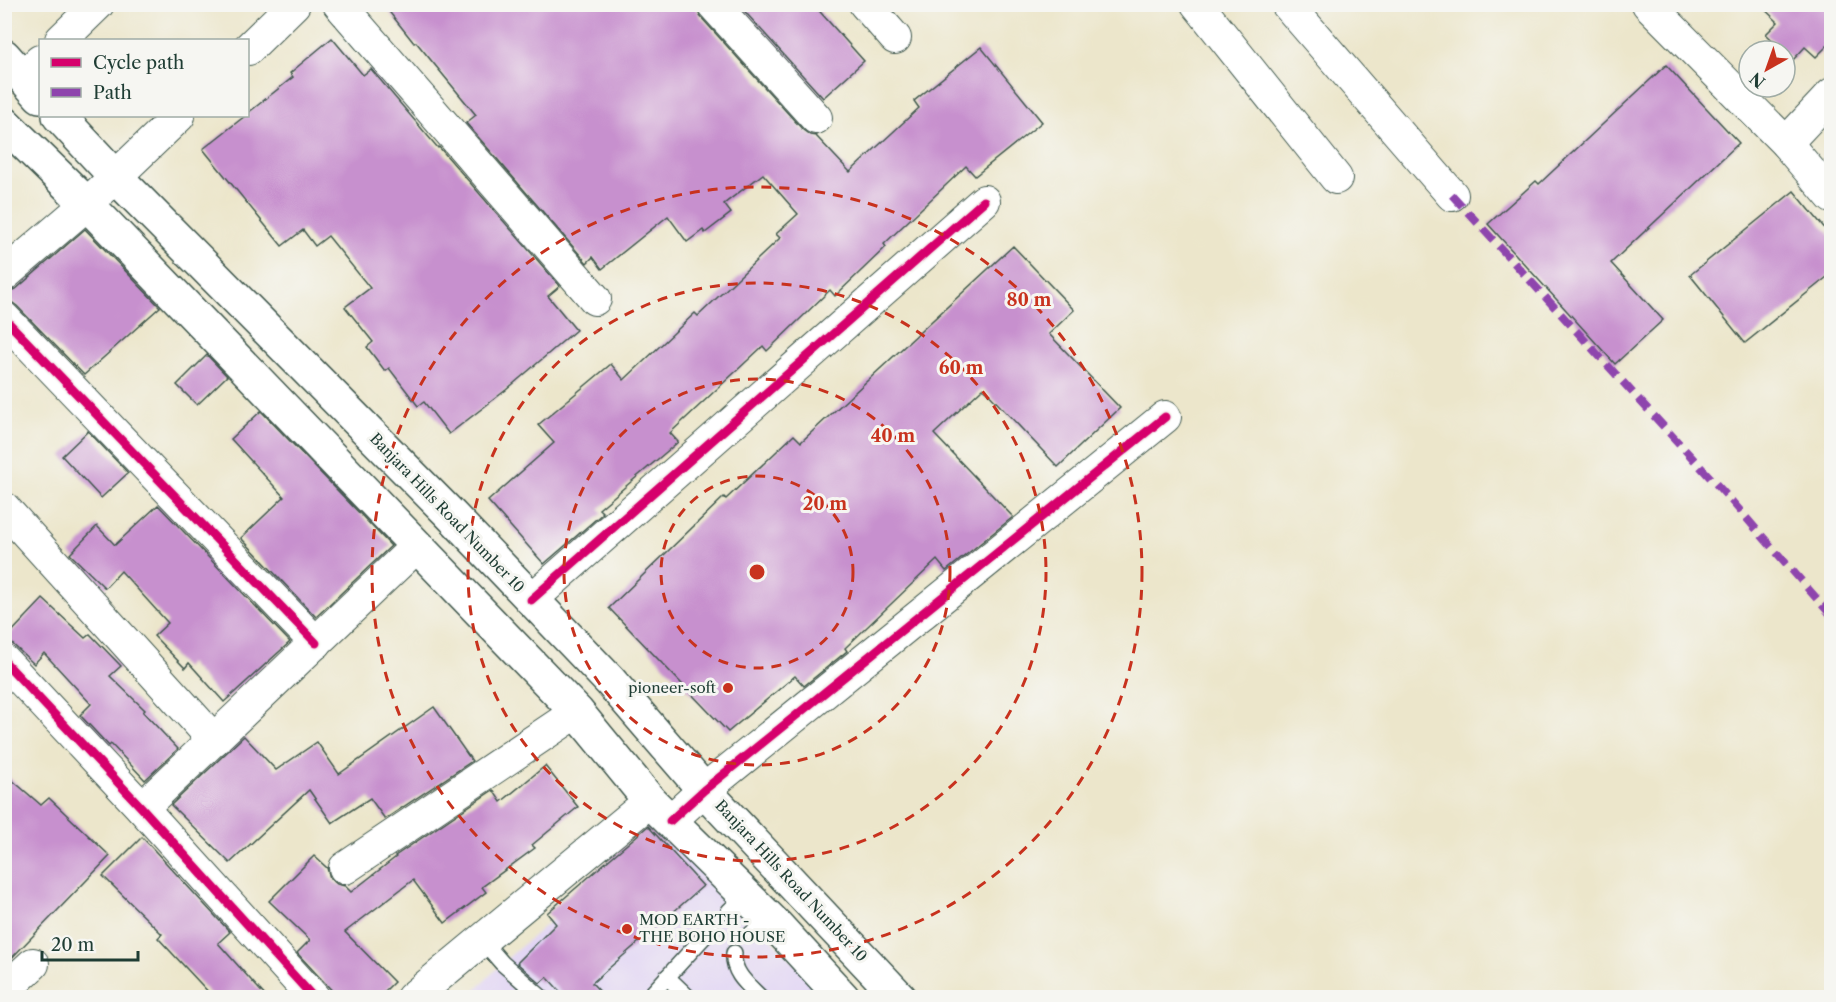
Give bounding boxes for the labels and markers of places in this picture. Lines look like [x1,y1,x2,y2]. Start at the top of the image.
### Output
centre of rings [747,562,767,582]
place label: pioneer-soft [628,678,717,697]
marker: pioneer-soft [721,681,735,695]
place label: MOD EARTH - THE BOHO HOUSE [639,910,785,946]
marker: MOD EARTH - THE BOHO HOUSE [620,922,634,936]

